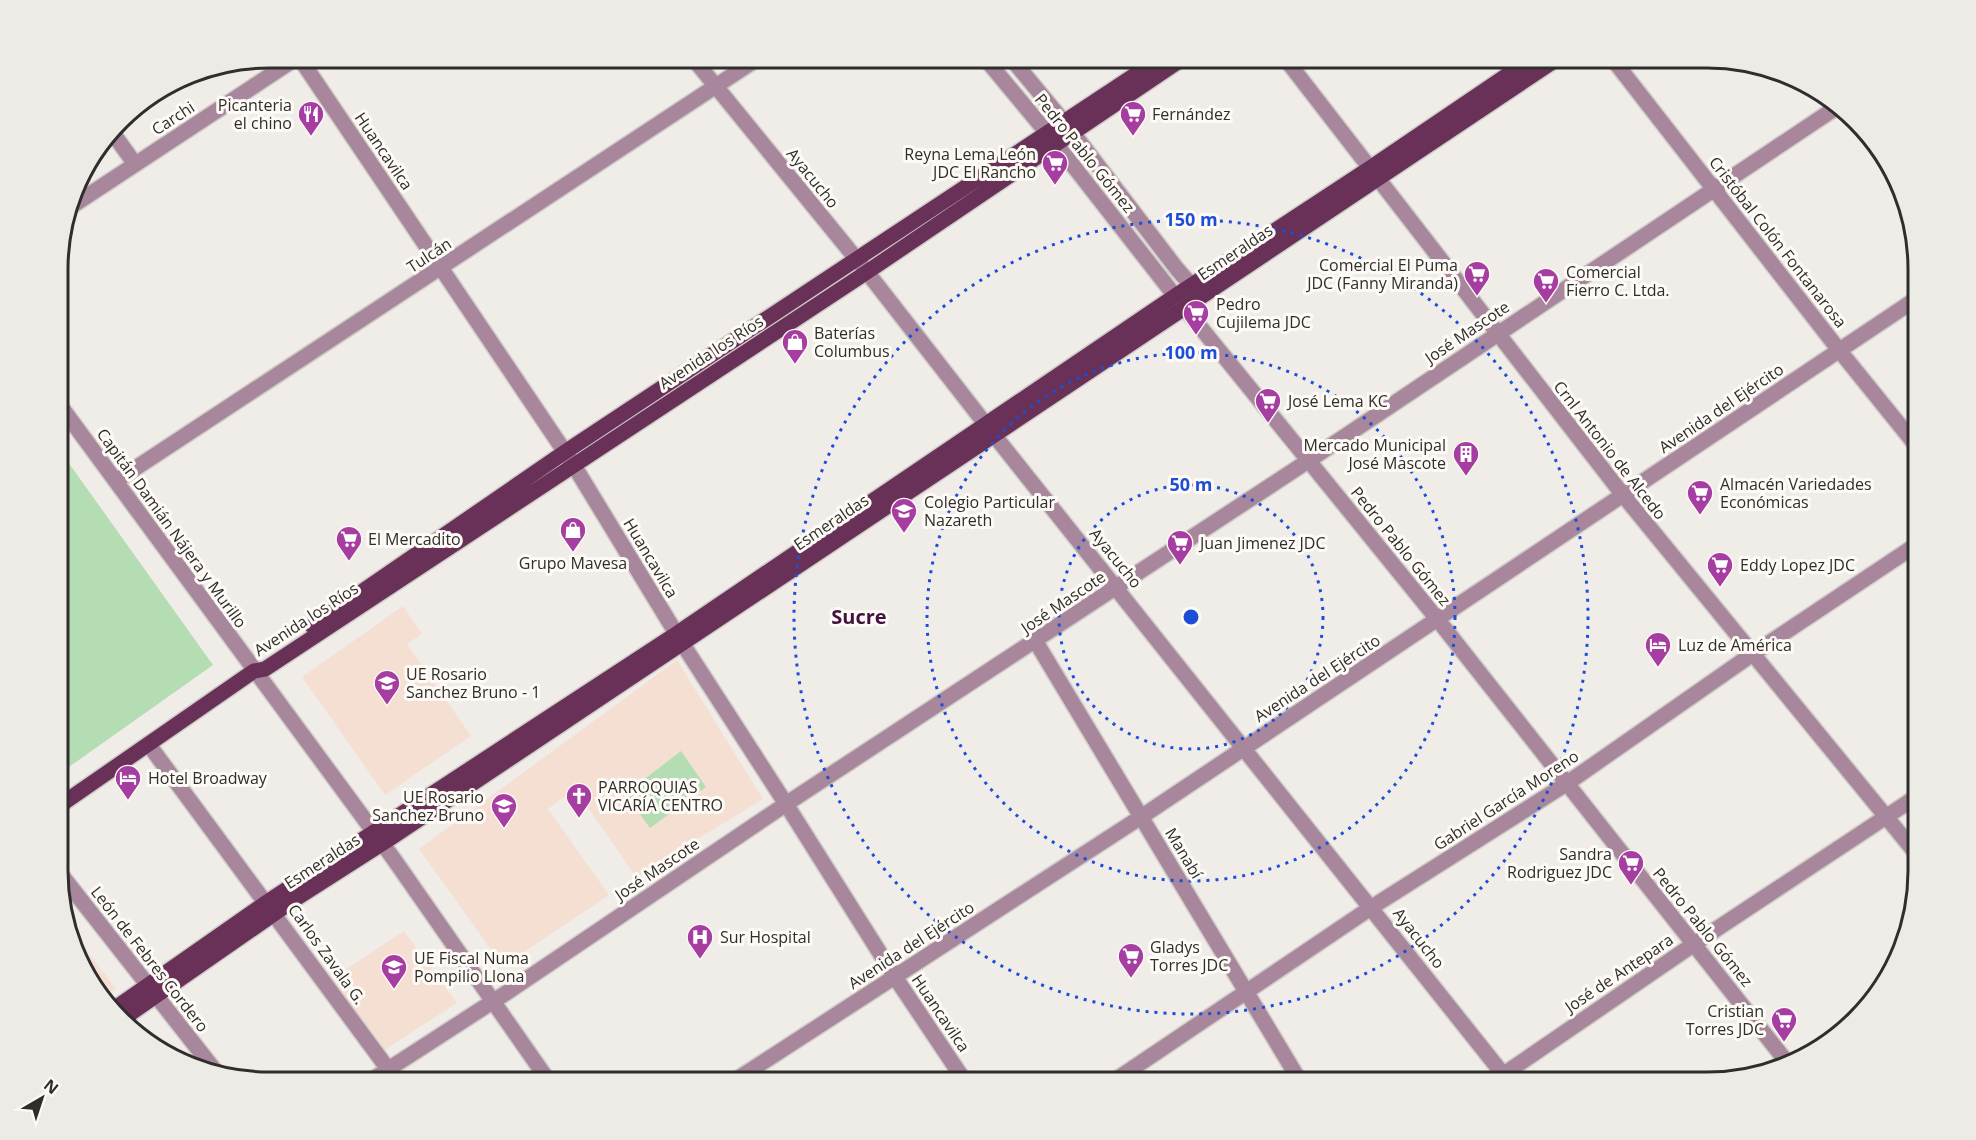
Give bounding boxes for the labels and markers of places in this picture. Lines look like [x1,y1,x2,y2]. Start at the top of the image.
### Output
place label: Picanteria el chino [218,94,292,134]
restaurant icon: Picanteria el chino [296,99,326,137]
supermarket icon: Fernández [1118,99,1148,137]
place label: Fernández [1152,103,1231,125]
place label: Reyna Lema León JDC El Rancho [904,143,1036,183]
supermarket icon: Reyna Lema León JDC El Rancho [1040,148,1070,186]
place label: Comercial El Puma JDC (Fanny Miranda) [1305,254,1458,294]
supermarket icon: Comercial El Puma JDC (Fanny Miranda) [1462,259,1492,297]
place label: Comercial Fierro C. Ltda. [1566,261,1670,301]
supermarket icon: Comercial Fierro C. Ltda. [1531,266,1561,304]
place label: Pedro Cujilema JDC [1216,293,1311,333]
supermarket icon: Pedro Cujilema JDC [1181,298,1211,336]
place label: Baterías Columbus [814,322,890,362]
shop icon: Baterías Columbus [780,327,810,365]
supermarket icon: José Lema KC [1253,386,1283,424]
place label: José Lema KC [1286,390,1388,412]
place label: Mercado Municipal José Mascote [1303,434,1446,474]
building icon: Mercado Municipal José Mascote [1451,439,1481,477]
place label: Almacén Variedades Económicas [1720,473,1872,513]
supermarket icon: Almacén Variedades Económicas [1685,478,1715,516]
place label: Colegio Particular Nazareth [924,491,1055,531]
school or university icon: Colegio Particular Nazareth [889,496,919,534]
shop icon: Grupo Mavesa [558,515,588,553]
supermarket icon: El Mercadito [334,524,364,562]
place label: El Mercadito [368,528,461,550]
supermarket icon: Juan Jimenez JDC [1165,528,1195,566]
place label: Juan Jimenez JDC [1198,532,1326,554]
supermarket icon: Eddy Lopez JDC [1705,550,1735,588]
place label: Grupo Mavesa [519,552,627,574]
place label: Eddy Lopez JDC [1740,554,1855,576]
centre of rings [1181,607,1201,627]
hotel icon: Luz de América [1643,630,1673,668]
place label: Luz de América [1678,634,1792,656]
place label: UE Rosario Sanchez Bruno - 1 [406,663,540,703]
school or university icon: UE Rosario Sanchez Bruno - 1 [372,668,402,706]
hotel icon: Hotel Broadway [113,763,143,801]
place label: Hotel Broadway [148,767,268,789]
place label: PARROQUIAS VICARÍA CENTRO [598,776,723,816]
church icon: PARROQUIAS VICARÍA CENTRO [564,781,594,819]
place label: UE Rosario Sanchez Bruno [372,786,484,826]
school or university icon: UE Rosario Sanchez Bruno [489,791,519,829]
place label: Sandra Rodriguez JDC [1507,843,1612,883]
supermarket icon: Sandra Rodriguez JDC [1616,848,1646,886]
hospital icon: Sur Hospital [685,922,715,960]
place label: Sur Hospital [720,926,811,948]
place label: Gladys Torres JDC [1150,936,1228,976]
supermarket icon: Gladys Torres JDC [1116,941,1146,979]
place label: UE Fiscal Numa Pompilio Llona [414,947,529,987]
school or university icon: UE Fiscal Numa Pompilio Llona [379,952,409,990]
place label: Cristian Torres JDC [1686,1000,1764,1040]
supermarket icon: Cristian Torres JDC [1769,1005,1799,1043]

